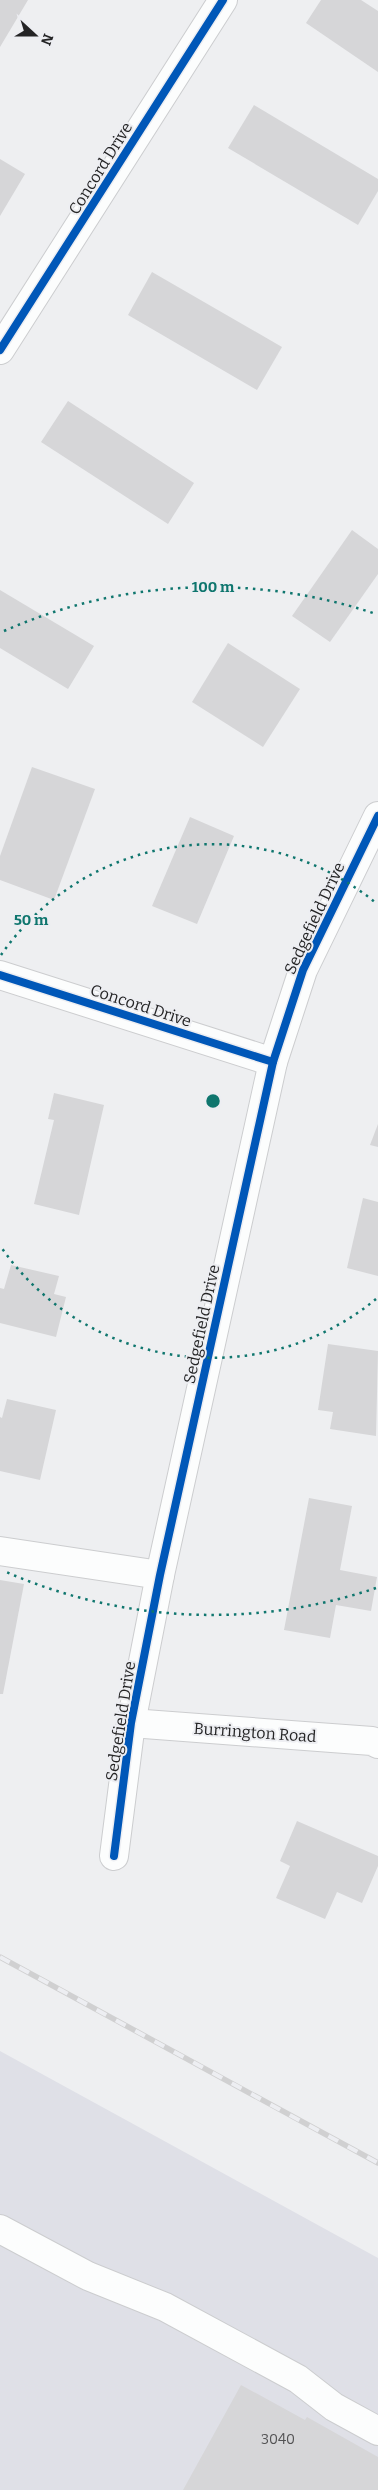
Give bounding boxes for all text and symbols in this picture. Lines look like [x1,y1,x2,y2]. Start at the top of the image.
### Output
north arrow [10,10,60,60]
text: N [37,31,57,48]
street label: Concord Drive [65,119,136,218]
text: 100 m [192,578,235,596]
street label: Sedgefield Drive [280,859,349,977]
text: 50 m [14,911,49,929]
street label: Concord Drive [88,980,194,1031]
centre of rings [204,1092,222,1110]
street label: Sedgefield Drive [180,1263,223,1385]
street label: Sedgefield Drive [102,1660,139,1782]
street label: Burrington Road [193,1719,318,1746]
house number: 3040 [261,2431,295,2448]

